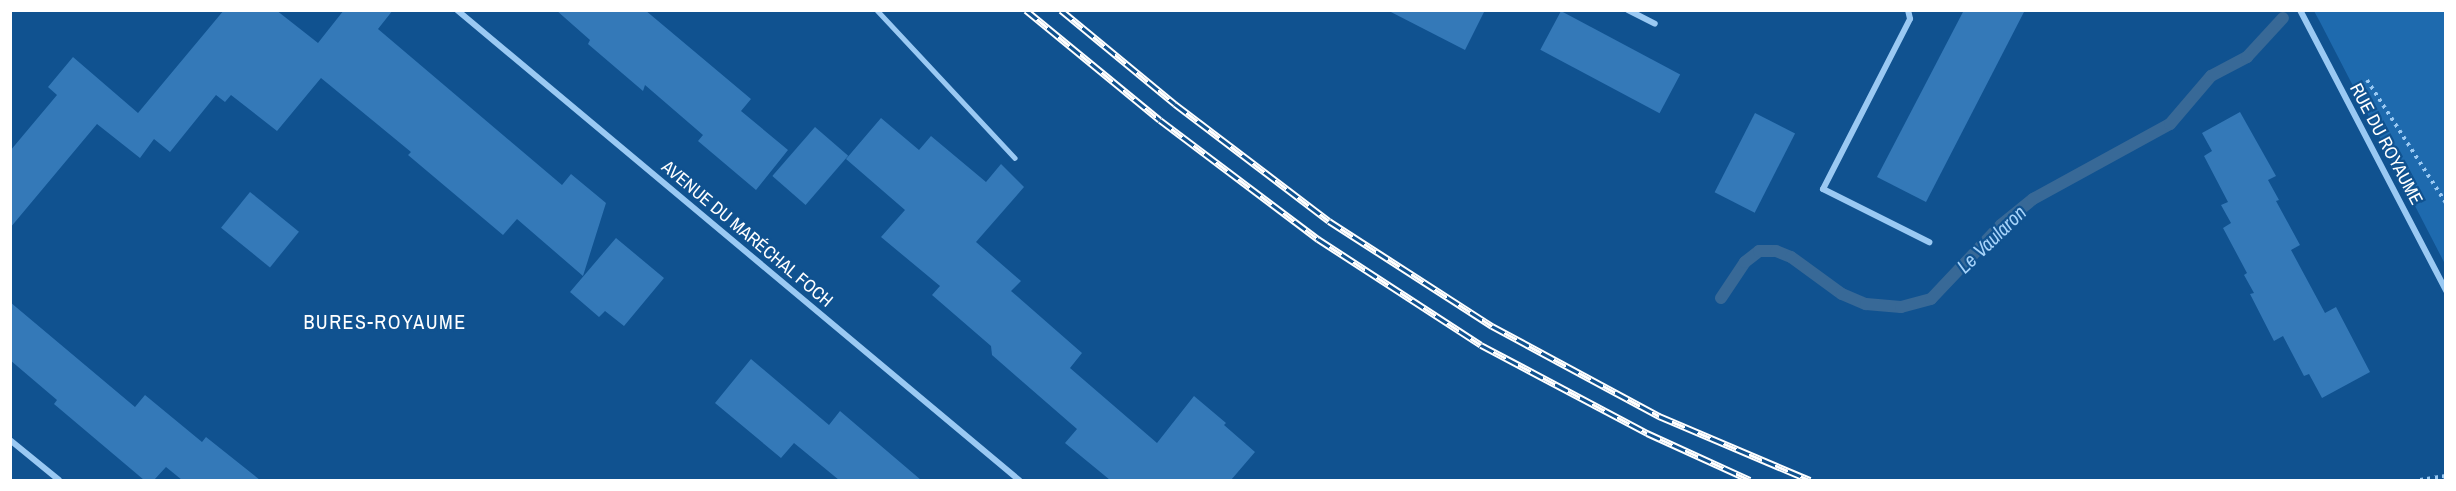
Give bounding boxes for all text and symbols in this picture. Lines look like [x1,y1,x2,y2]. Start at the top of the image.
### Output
street label: RUE DU ROYAUME [2345,80,2427,208]
street label: AVENUE DU MARÉCHAL FOCH [657,156,837,312]
water label: Le Vaularon [1951,200,2031,278]
district label: BURES-ROYAUME [303,309,467,333]

